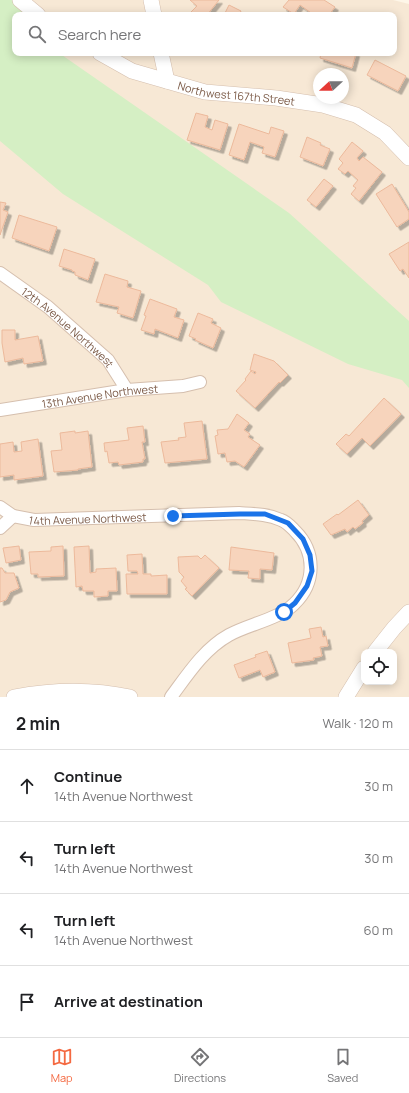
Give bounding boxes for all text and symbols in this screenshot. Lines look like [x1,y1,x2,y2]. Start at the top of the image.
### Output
search box [12,12,397,56]
icon: search [26,23,48,45]
text: Search here [58,24,141,45]
north arrow [313,68,349,104]
street label: Northwest 167th Street [176,77,296,108]
street label: 12th Avenue Northwest [19,283,118,370]
street label: 13th Avenue Northwest [41,380,159,411]
route end [164,507,182,525]
street label: 14th Avenue Northwest [28,509,147,528]
route start [275,603,293,621]
map controls [361,649,397,685]
button: locate [361,649,397,685]
text: 2 min [16,712,60,735]
text: Walk · 120 m [323,714,393,732]
text: Continue [54,766,122,787]
icon: ahead [16,775,38,797]
text: 30 m [364,777,393,795]
text: 14th Avenue Northwest [54,787,193,805]
text: Turn left [54,838,116,859]
icon: left [16,847,38,869]
text: 30 m [364,849,393,867]
text: 14th Avenue Northwest [54,859,193,877]
text: Turn left [54,910,116,931]
icon: left [16,919,38,941]
text: 60 m [363,921,393,939]
text: 14th Avenue Northwest [54,931,193,949]
icon: arrive [16,991,38,1013]
text: Arrive at destination [54,991,203,1012]
tab: Map [51,1046,73,1085]
tab: Directions [174,1046,226,1085]
tab: Saved [327,1046,358,1085]

